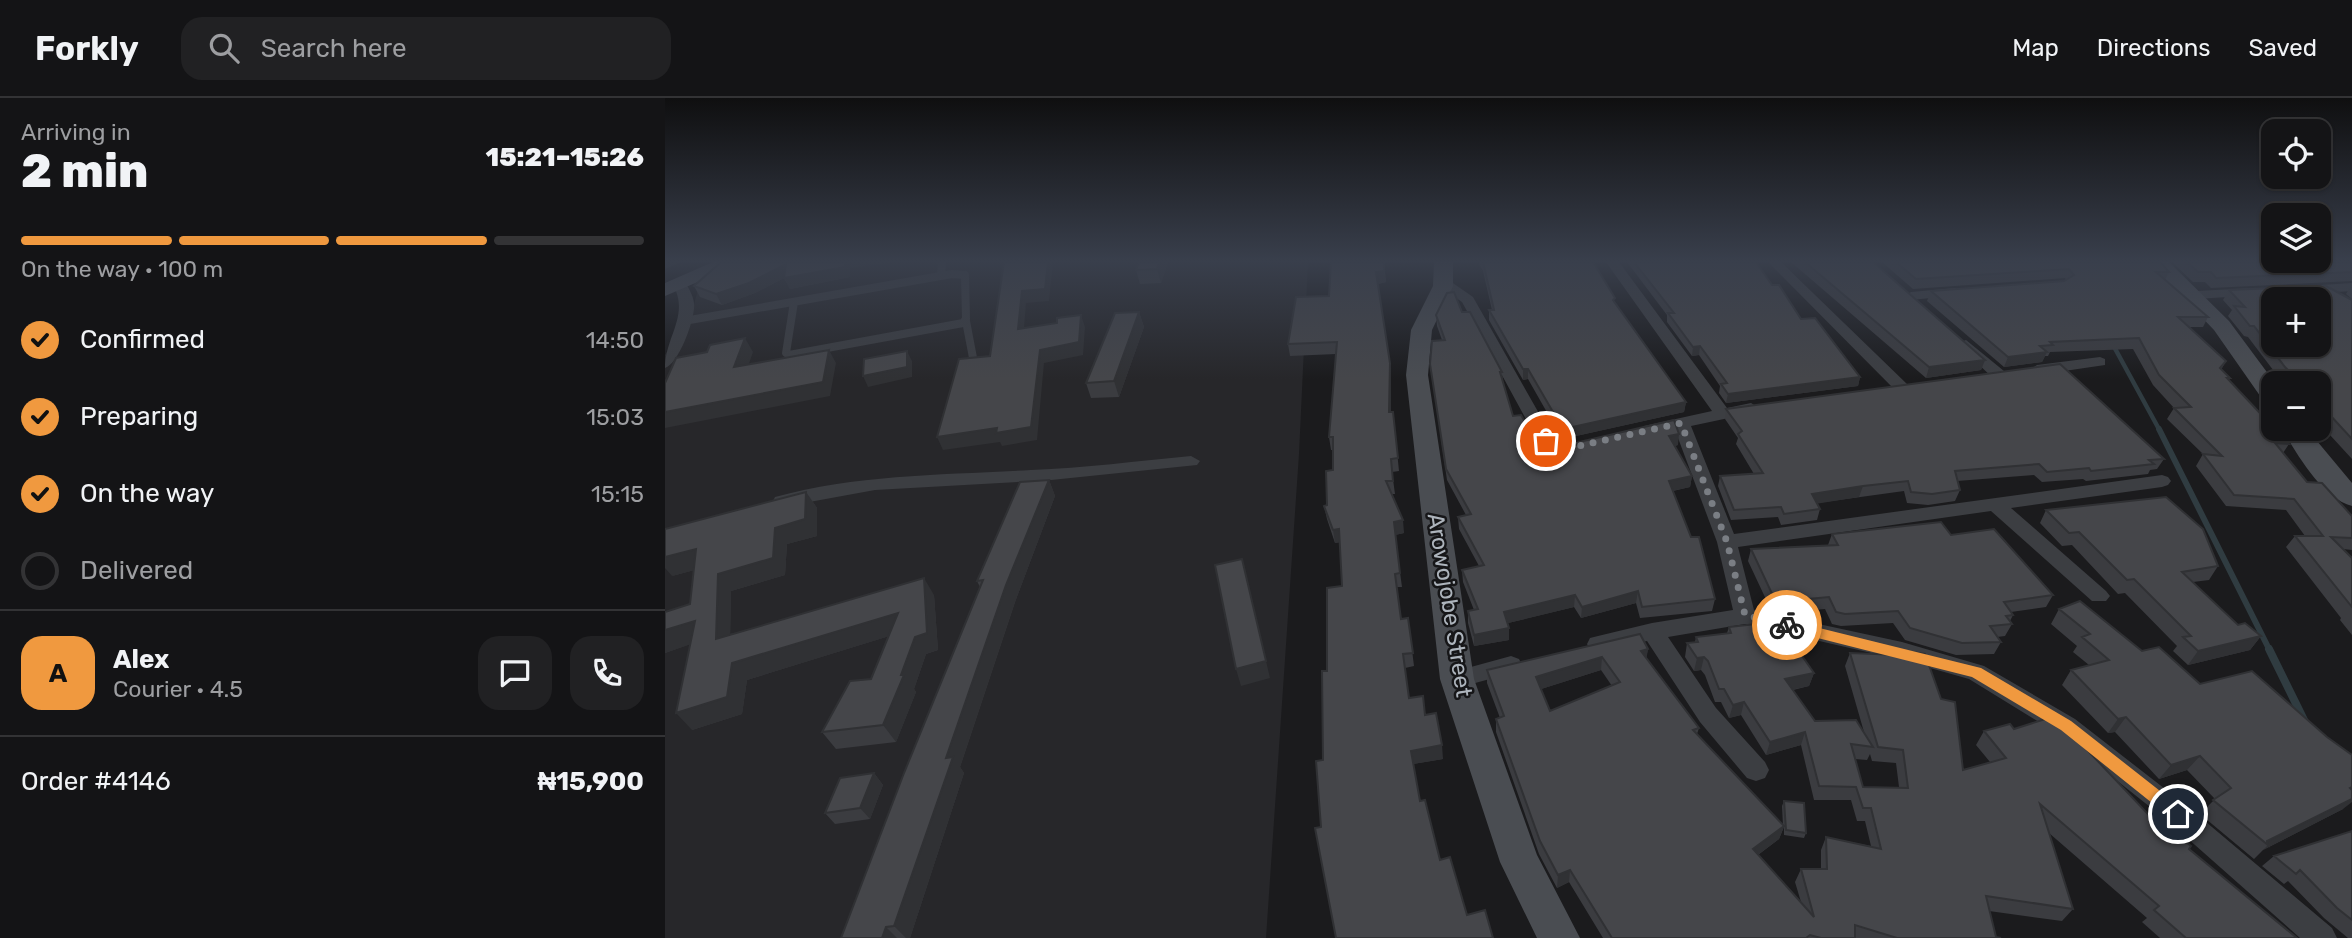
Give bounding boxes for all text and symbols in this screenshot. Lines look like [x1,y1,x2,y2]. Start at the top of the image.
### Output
search box [181,17,671,80]
text: Forkly [35,29,139,68]
icon: search [205,29,243,67]
text: Search here [261,33,407,64]
text: Map [2012,34,2059,62]
text: Directions [2097,34,2210,62]
text: Saved [2248,34,2317,62]
text: Arriving in [21,118,131,146]
map controls [2261,119,2331,441]
button: locate [2261,119,2331,189]
text: 15:21–15:26 [485,142,644,173]
text: 2 min [21,144,148,199]
button: layers [2261,203,2331,273]
text: On the way · 100 m [21,255,223,283]
button: + [2261,287,2331,357]
icon: check [21,321,59,359]
text: Confirmed [80,324,205,355]
text: 14:50 [586,326,644,354]
button: − [2261,371,2331,441]
icon: check [21,398,59,436]
text: Preparing [80,401,198,432]
text: 15:03 [586,403,644,431]
pin [1516,411,1576,471]
icon: bag [1527,422,1565,460]
icon: check [21,475,59,513]
text: On the way [80,478,214,509]
text: 15:15 [591,480,644,508]
street label: Arowojobe Street [1422,511,1478,699]
text: Delivered [80,555,193,586]
courier [1752,590,1822,660]
icon: bike [1768,606,1806,644]
button: chat [478,636,552,710]
button: phone [570,636,644,710]
text: Alex [113,644,169,675]
text: A [49,658,67,689]
text: Courier · 4.5 [113,675,243,703]
text: Order #4146 [21,766,171,797]
text: ₦15,900 [537,766,644,797]
pin [2148,784,2208,844]
icon: home [2159,795,2197,833]

